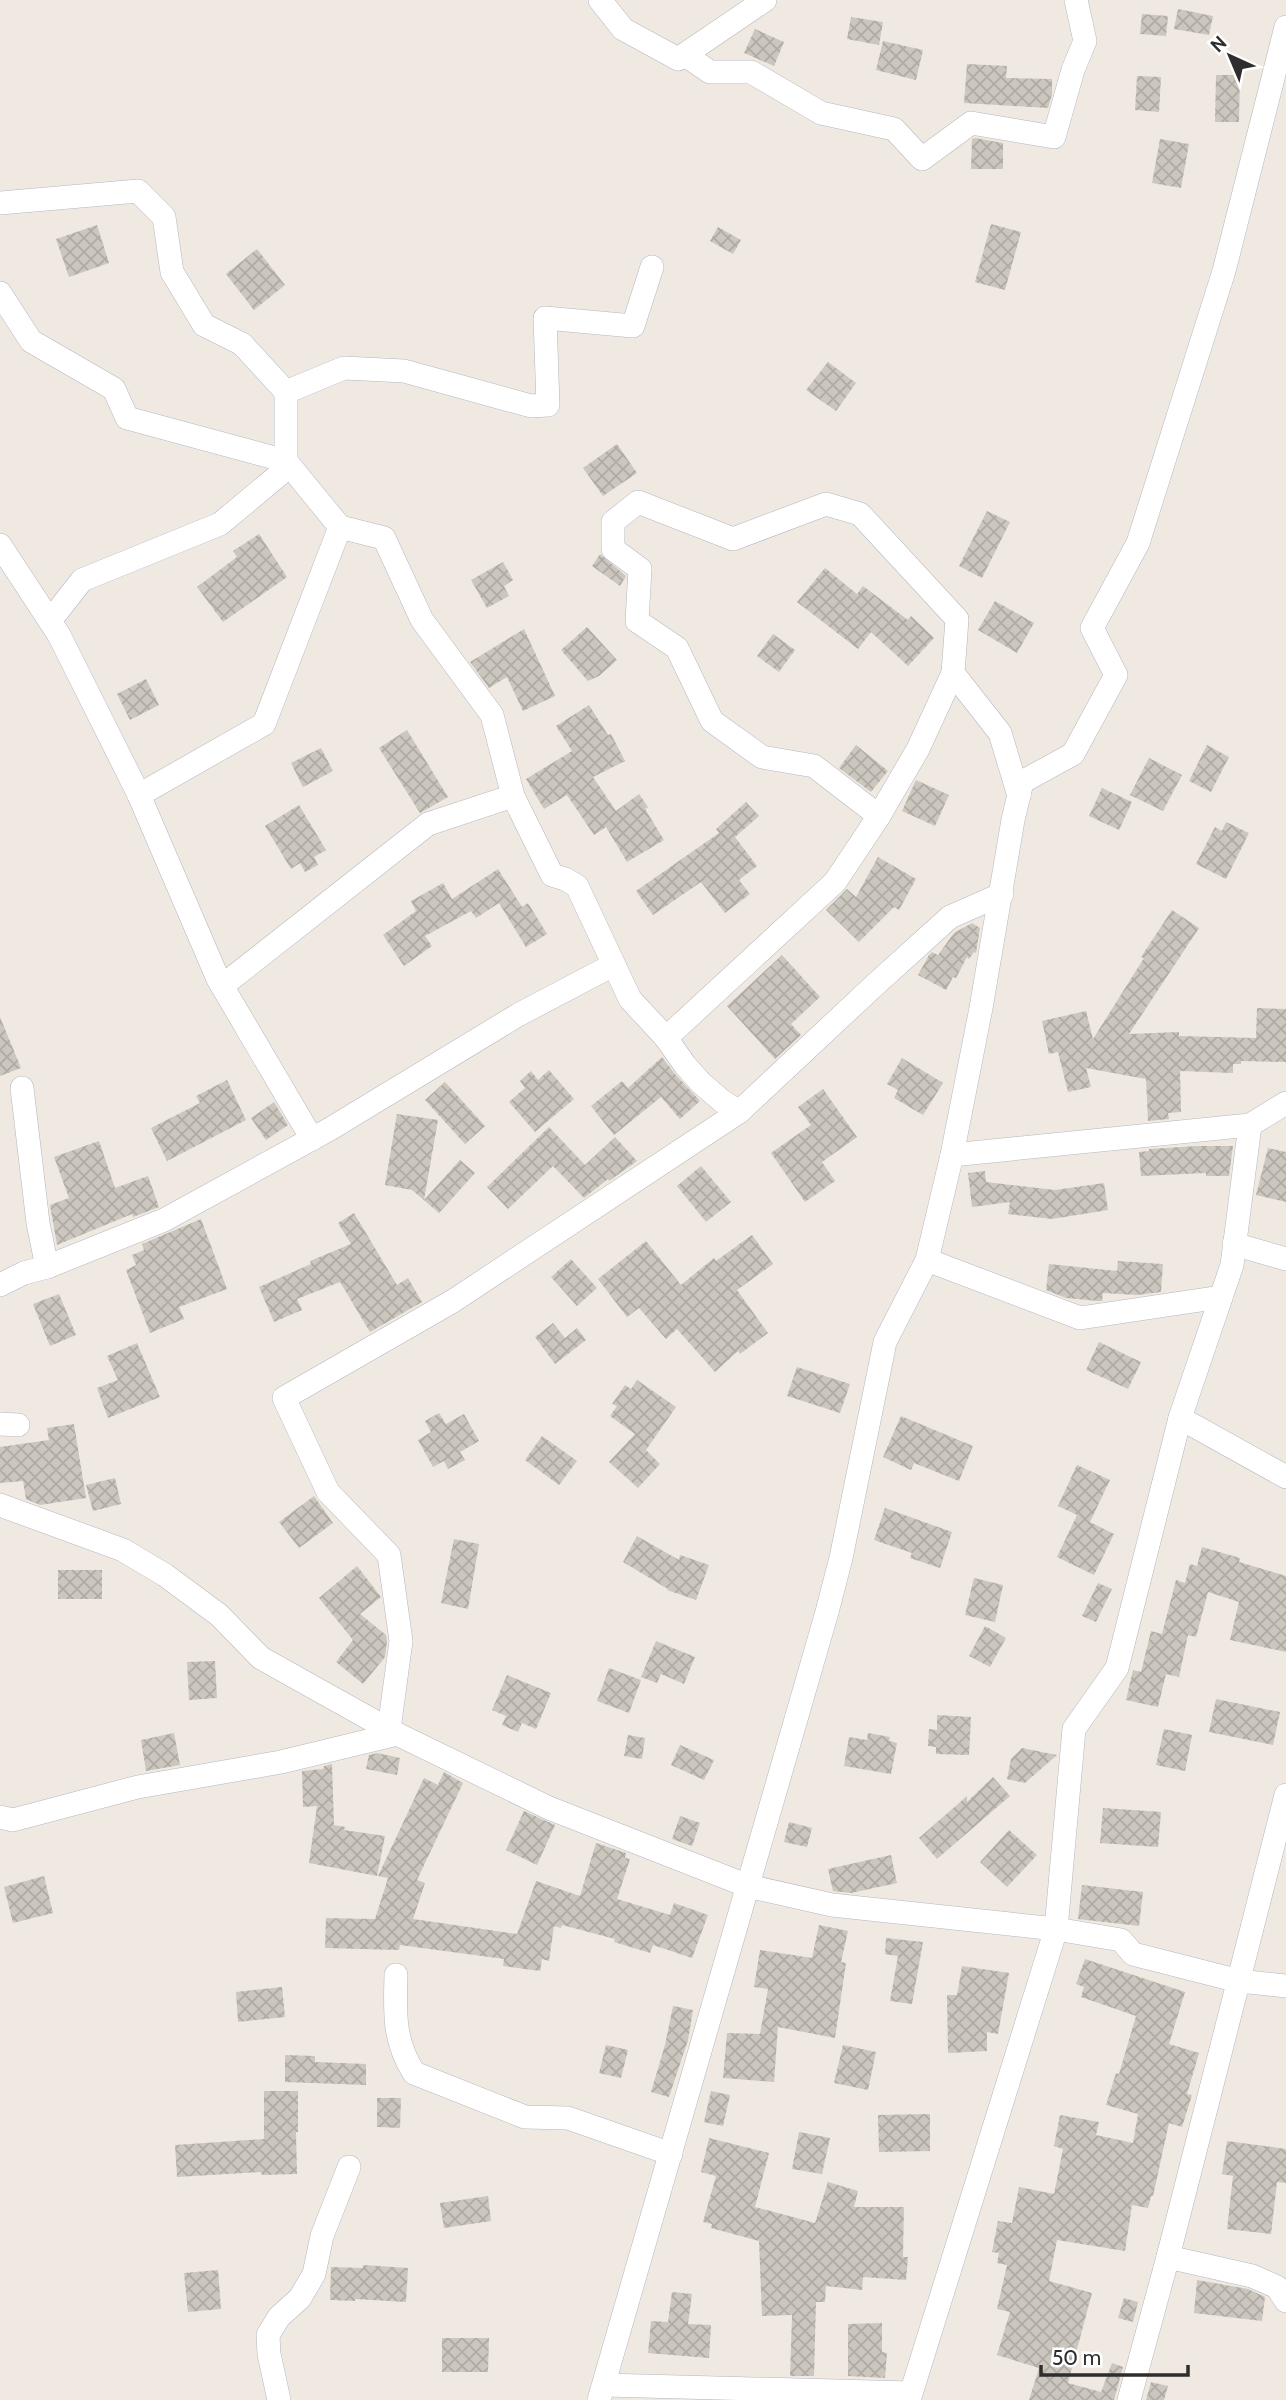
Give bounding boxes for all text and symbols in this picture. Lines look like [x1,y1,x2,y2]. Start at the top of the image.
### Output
north arrow [1195,21,1265,91]
text: N [1206,31,1231,57]
scale bar [1041,2334,1188,2378]
text: 50 m [1052,2345,1101,2370]

